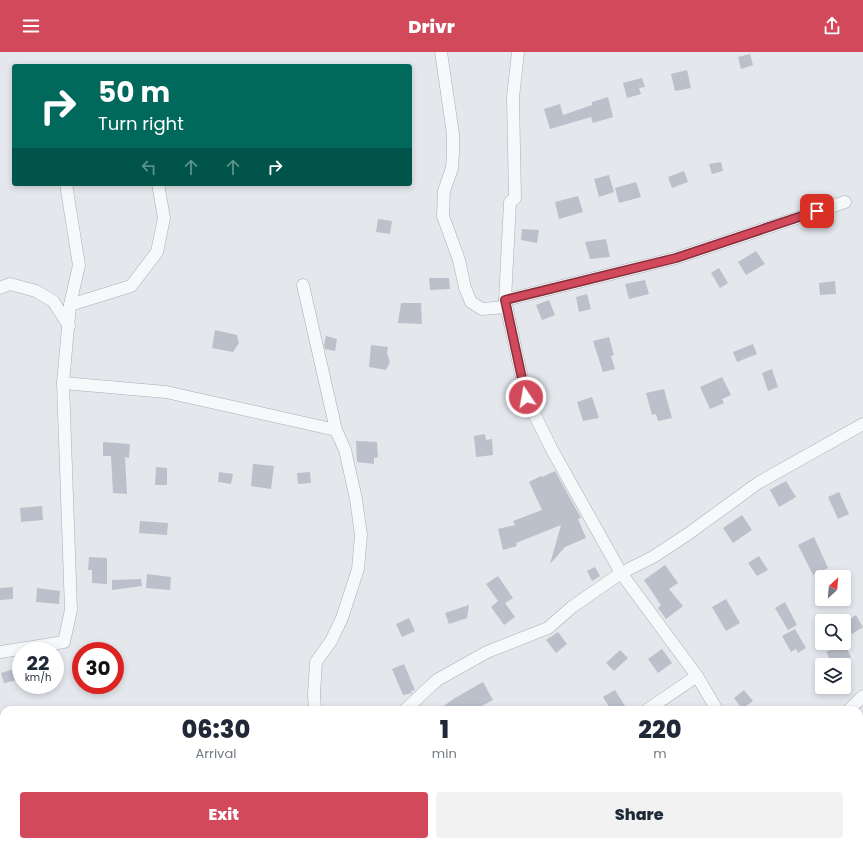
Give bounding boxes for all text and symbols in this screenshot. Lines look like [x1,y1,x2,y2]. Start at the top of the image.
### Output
text: Drivr [408,14,455,39]
icon: menu [20,15,42,37]
icon: share [821,15,843,37]
text: 50 m [98,73,170,112]
icon: right [32,80,84,132]
text: Turn right [98,111,184,136]
icon: left [138,156,160,178]
icon: ahead [180,156,202,178]
icon: ahead [222,156,244,178]
icon: right [264,156,286,178]
pin [800,194,834,228]
icon: arrive [806,200,828,222]
position arrow [505,376,547,418]
north arrow [815,570,851,606]
map controls [815,570,851,694]
button: search [815,614,851,650]
speed limit sign: 30 [72,642,124,694]
text: 22 [27,649,49,677]
button: layers [815,658,851,694]
text: km/h [25,670,51,685]
text: 06:30 [182,713,250,746]
text: 1 [440,713,449,746]
text: 220 [638,713,681,746]
text: Arrival [195,744,236,763]
text: min [432,744,457,763]
text: m [653,744,667,763]
button: Exit [20,792,428,838]
button: Share [436,792,843,838]

